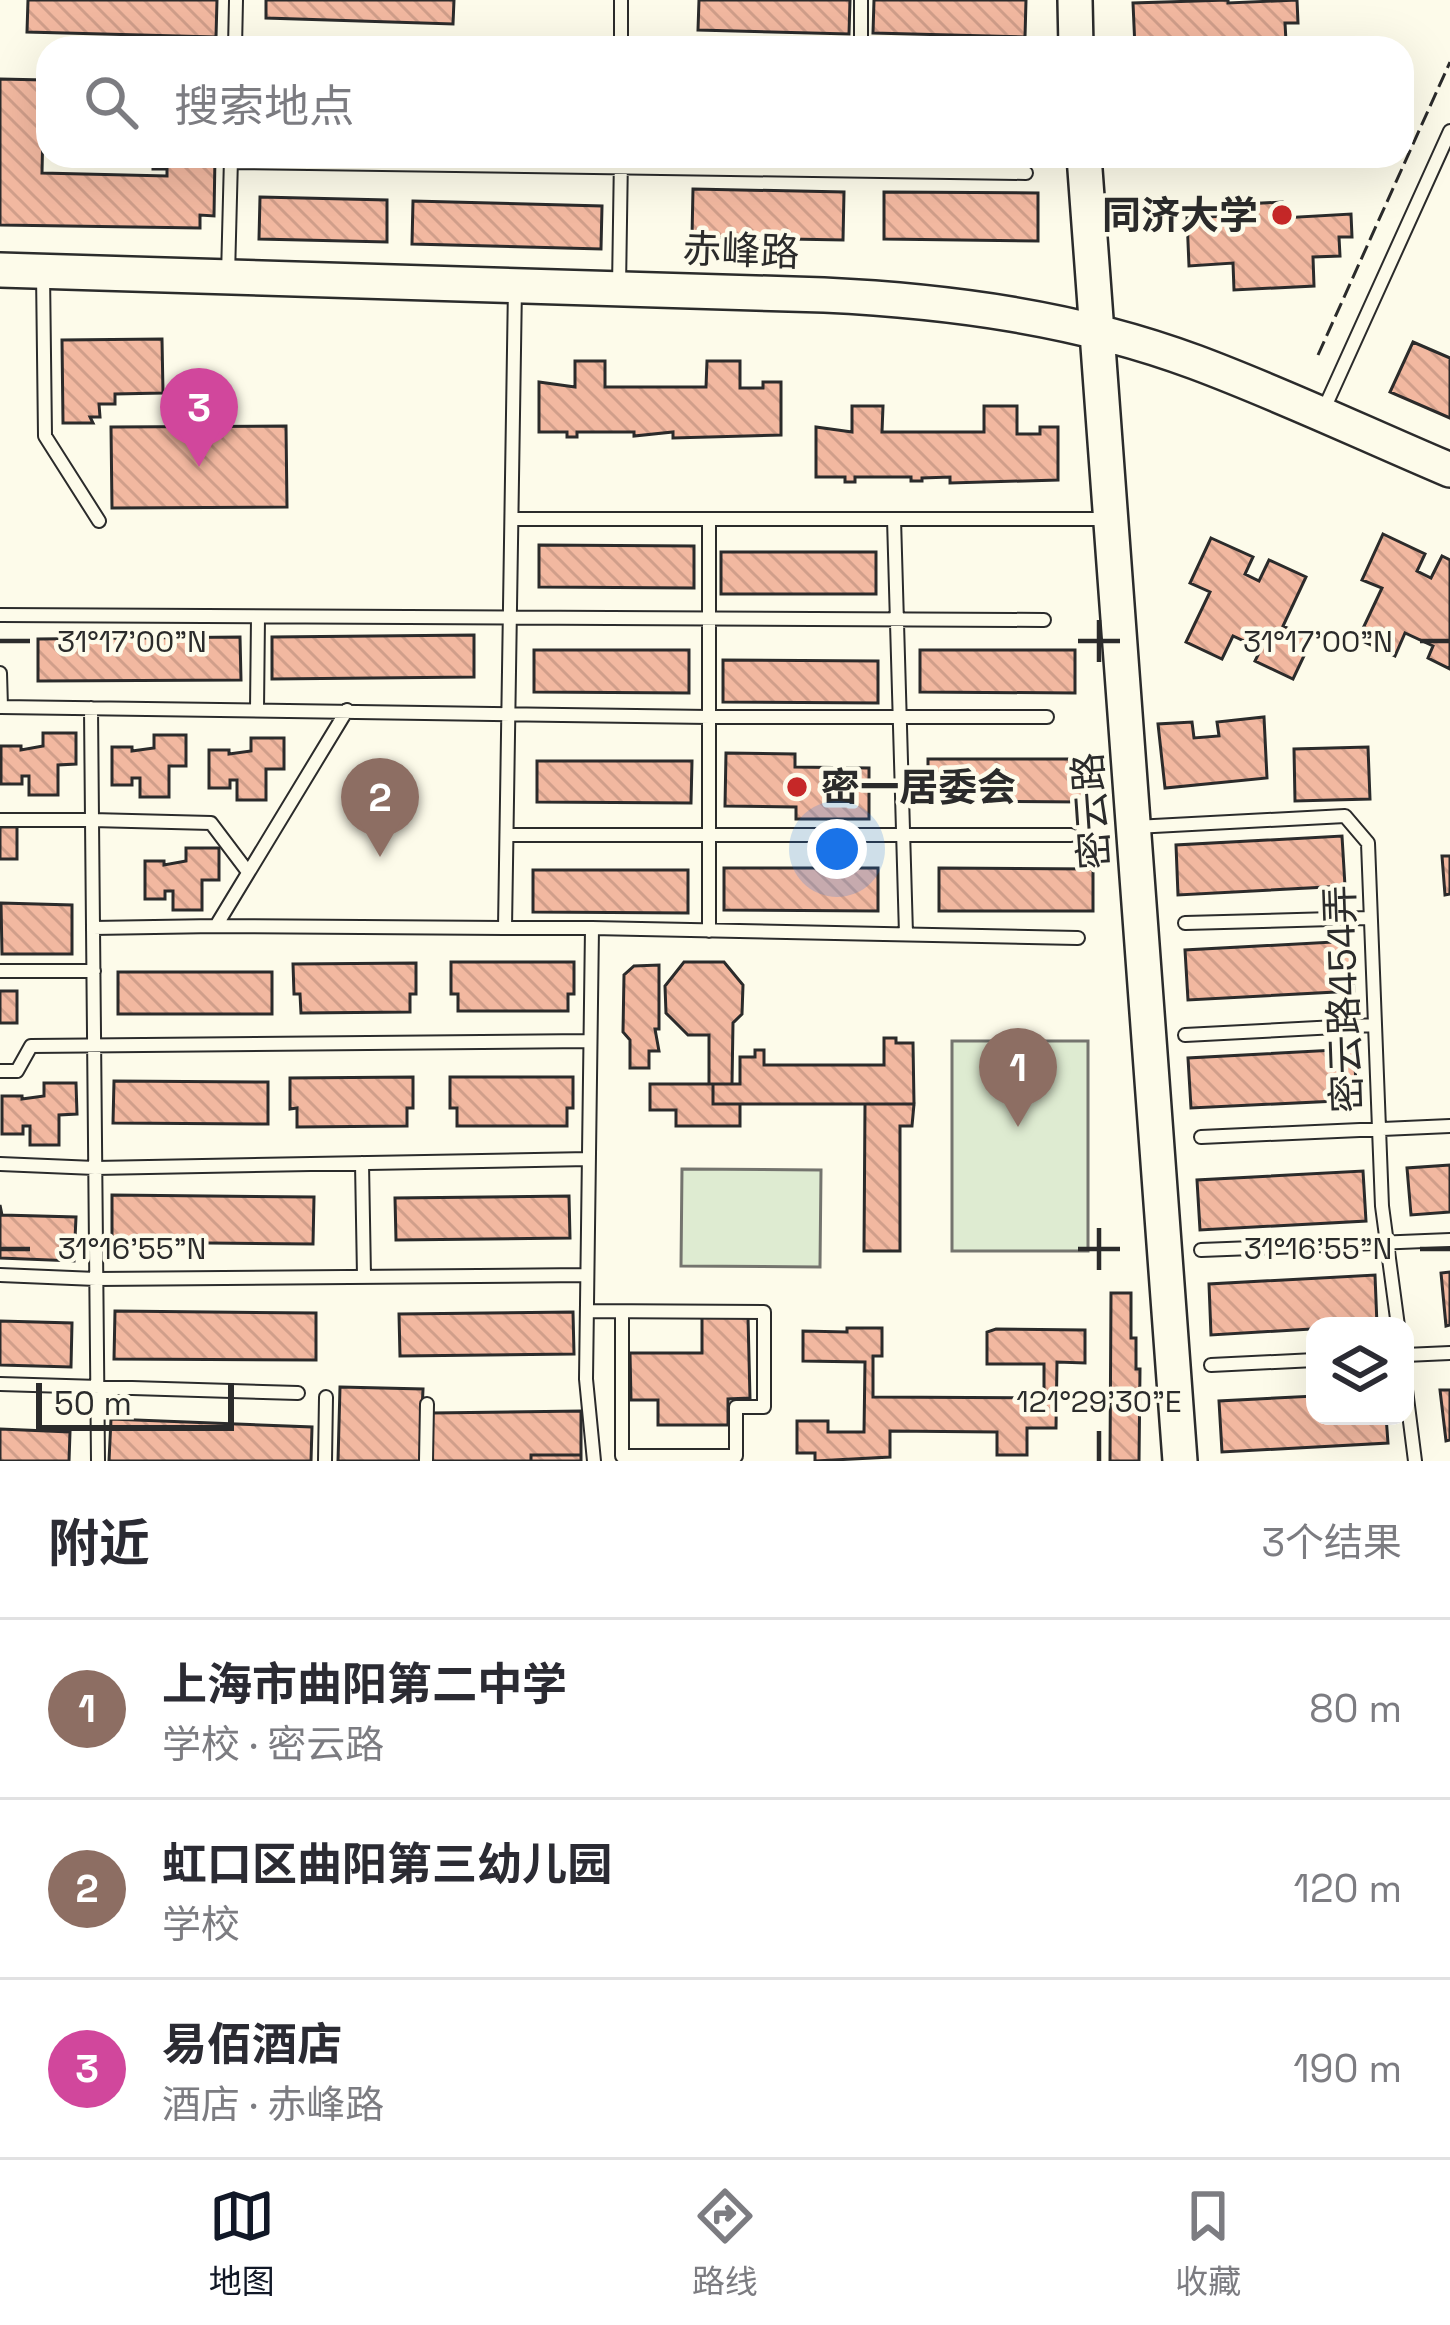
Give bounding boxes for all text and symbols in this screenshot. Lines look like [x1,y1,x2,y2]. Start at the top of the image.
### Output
search box [36,36,1414,168]
icon: search [78,69,144,135]
text: 搜索地点 [174,78,354,135]
place label: 同济大学 [1102,191,1258,240]
marker: 同济大学 [1269,202,1295,228]
street label: 赤峰路 [682,224,800,277]
pin: 3 [160,368,238,467]
text: 31°17'00"N [57,622,207,661]
text: 31°17'00"N [1243,622,1393,661]
street label: 密云路 [1063,751,1120,871]
pin: 2 [341,758,419,857]
place label: 密一居委会 [821,763,1016,812]
marker: 密一居委会 [784,774,810,800]
your location [807,819,867,879]
street label: 密云路454弄 [1315,884,1372,1114]
pin: 1 [979,1028,1057,1127]
text: 31°16'55"N [58,1229,206,1268]
text: 31°16'55"N [1244,1229,1392,1268]
map controls [1306,1317,1414,1425]
button: layers [1306,1317,1414,1425]
scale bar [36,1377,234,1430]
text: 121°29'30"E [1016,1382,1182,1421]
text: 50 m [54,1383,132,1425]
text: 附近 [48,1511,150,1576]
text: 3个结果 [1261,1518,1402,1567]
text: 上海市曲阳第二中学 [162,1656,567,1713]
text: 1 [78,1684,96,1733]
text: 80 m [1309,1684,1402,1733]
text: 学校 · 密云路 [162,1720,384,1769]
text: 虹口区曲阳第三幼儿园 [162,1836,612,1893]
text: 2 [75,1864,99,1913]
text: 120 m [1294,1864,1402,1913]
text: 学校 [162,1900,240,1949]
text: 易佰酒店 [162,2016,342,2073]
text: 3 [75,2044,99,2093]
text: 190 m [1293,2044,1402,2093]
text: 酒店 · 赤峰路 [162,2080,384,2129]
tab: 地图 [209,2183,275,2303]
tab: 路线 [692,2183,758,2303]
tab: 收藏 [1175,2183,1241,2303]

